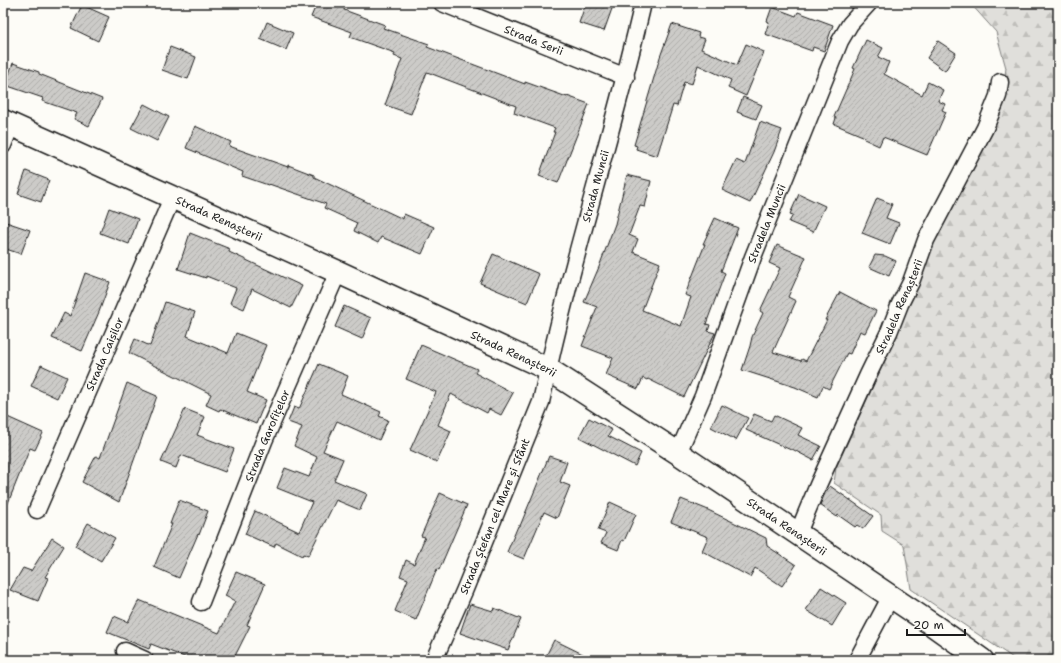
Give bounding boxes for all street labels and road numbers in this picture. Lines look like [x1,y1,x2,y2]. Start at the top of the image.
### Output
street label: Strada Serii [502,21,566,59]
street label: Strada Muncii [578,148,612,224]
street label: Stradela Muncii [744,182,789,265]
street label: Strada Renașterii [173,192,265,244]
street label: Stradela Renașterii [872,257,926,357]
street label: Strada Caișilor [82,315,127,393]
street label: Strada Renașterii [468,327,560,380]
street label: Strada Garofițelor [241,387,293,484]
street label: Strada Ștefan cel Mare și Sfânt [456,436,533,597]
street label: Strada Renașterii [744,494,830,559]

